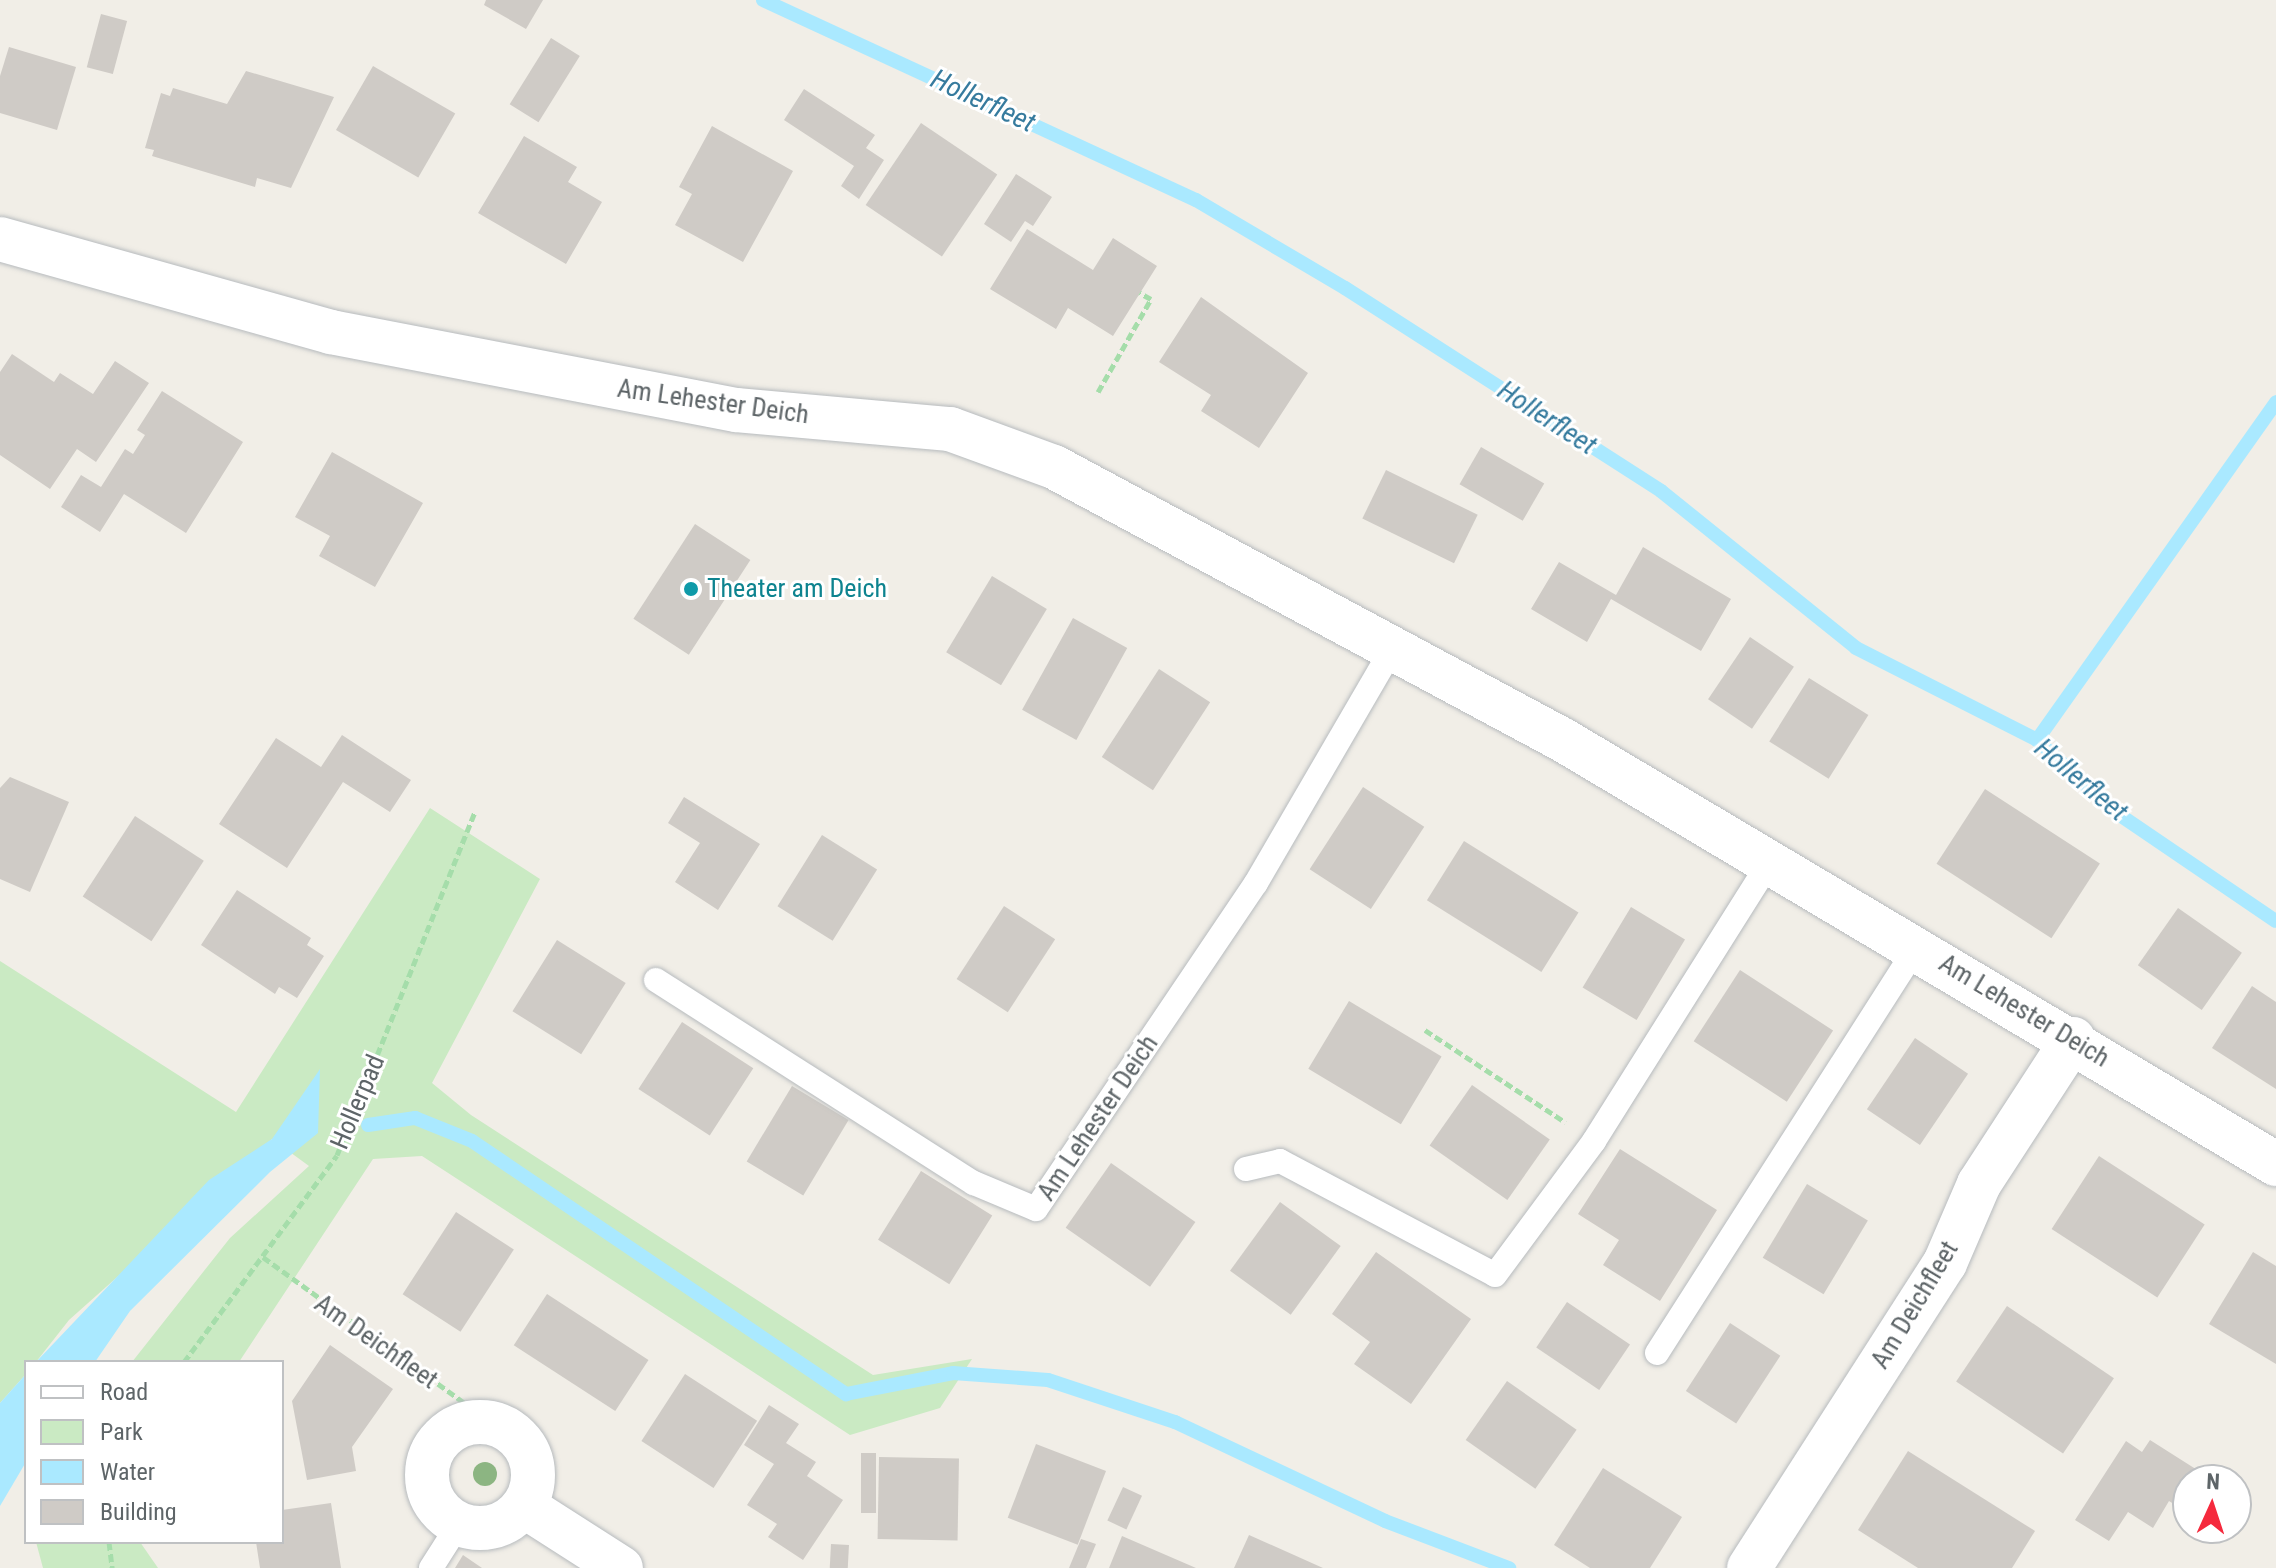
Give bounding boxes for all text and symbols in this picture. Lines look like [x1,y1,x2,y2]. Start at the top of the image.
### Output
water label: Hollerfleet [926,62,1040,140]
street label: Am Lehester Deich [615,373,811,431]
water label: Hollerfleet [1491,374,1603,462]
place label: Theater am Deich [707,573,887,605]
marker: Theater am Deich [682,580,700,598]
water label: Hollerfleet [2028,731,2134,829]
street label: Am Lehester Deich [1933,948,2115,1074]
street label: Am Lehester Deich [1031,1029,1165,1207]
street label: Hollerpad [324,1050,392,1154]
street label: Am Deichfleet [1865,1236,1965,1374]
street label: Am Deichfleet [308,1288,444,1396]
legend [24,1360,284,1544]
text: Road [100,1378,148,1406]
text: Park [100,1418,143,1446]
text: Water [100,1458,155,1486]
north arrow [2172,1464,2252,1544]
text: N [2206,1469,2221,1494]
text: Building [100,1498,177,1526]

